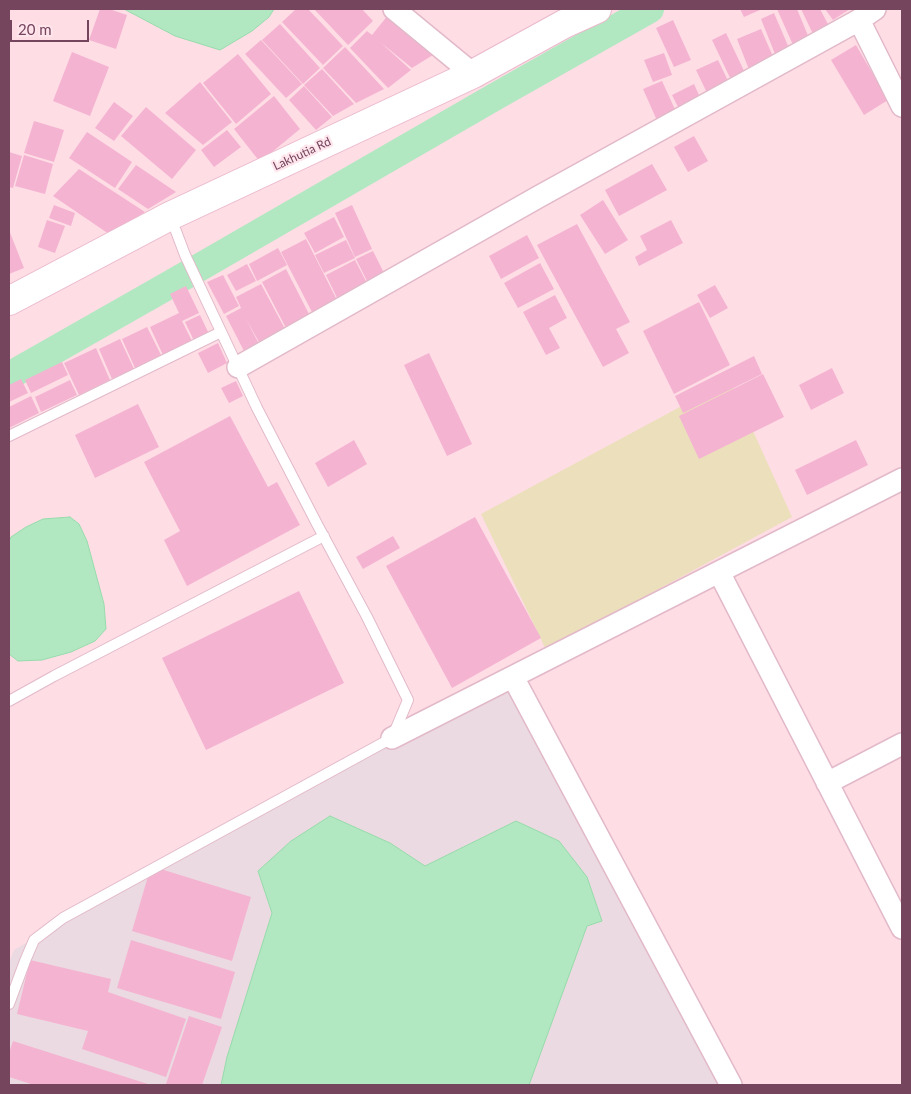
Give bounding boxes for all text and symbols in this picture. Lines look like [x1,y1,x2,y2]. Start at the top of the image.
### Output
scale bar [12,10,91,42]
text: 20 m [18,20,52,38]
street label: Lakhutia Rd [271,134,333,174]

